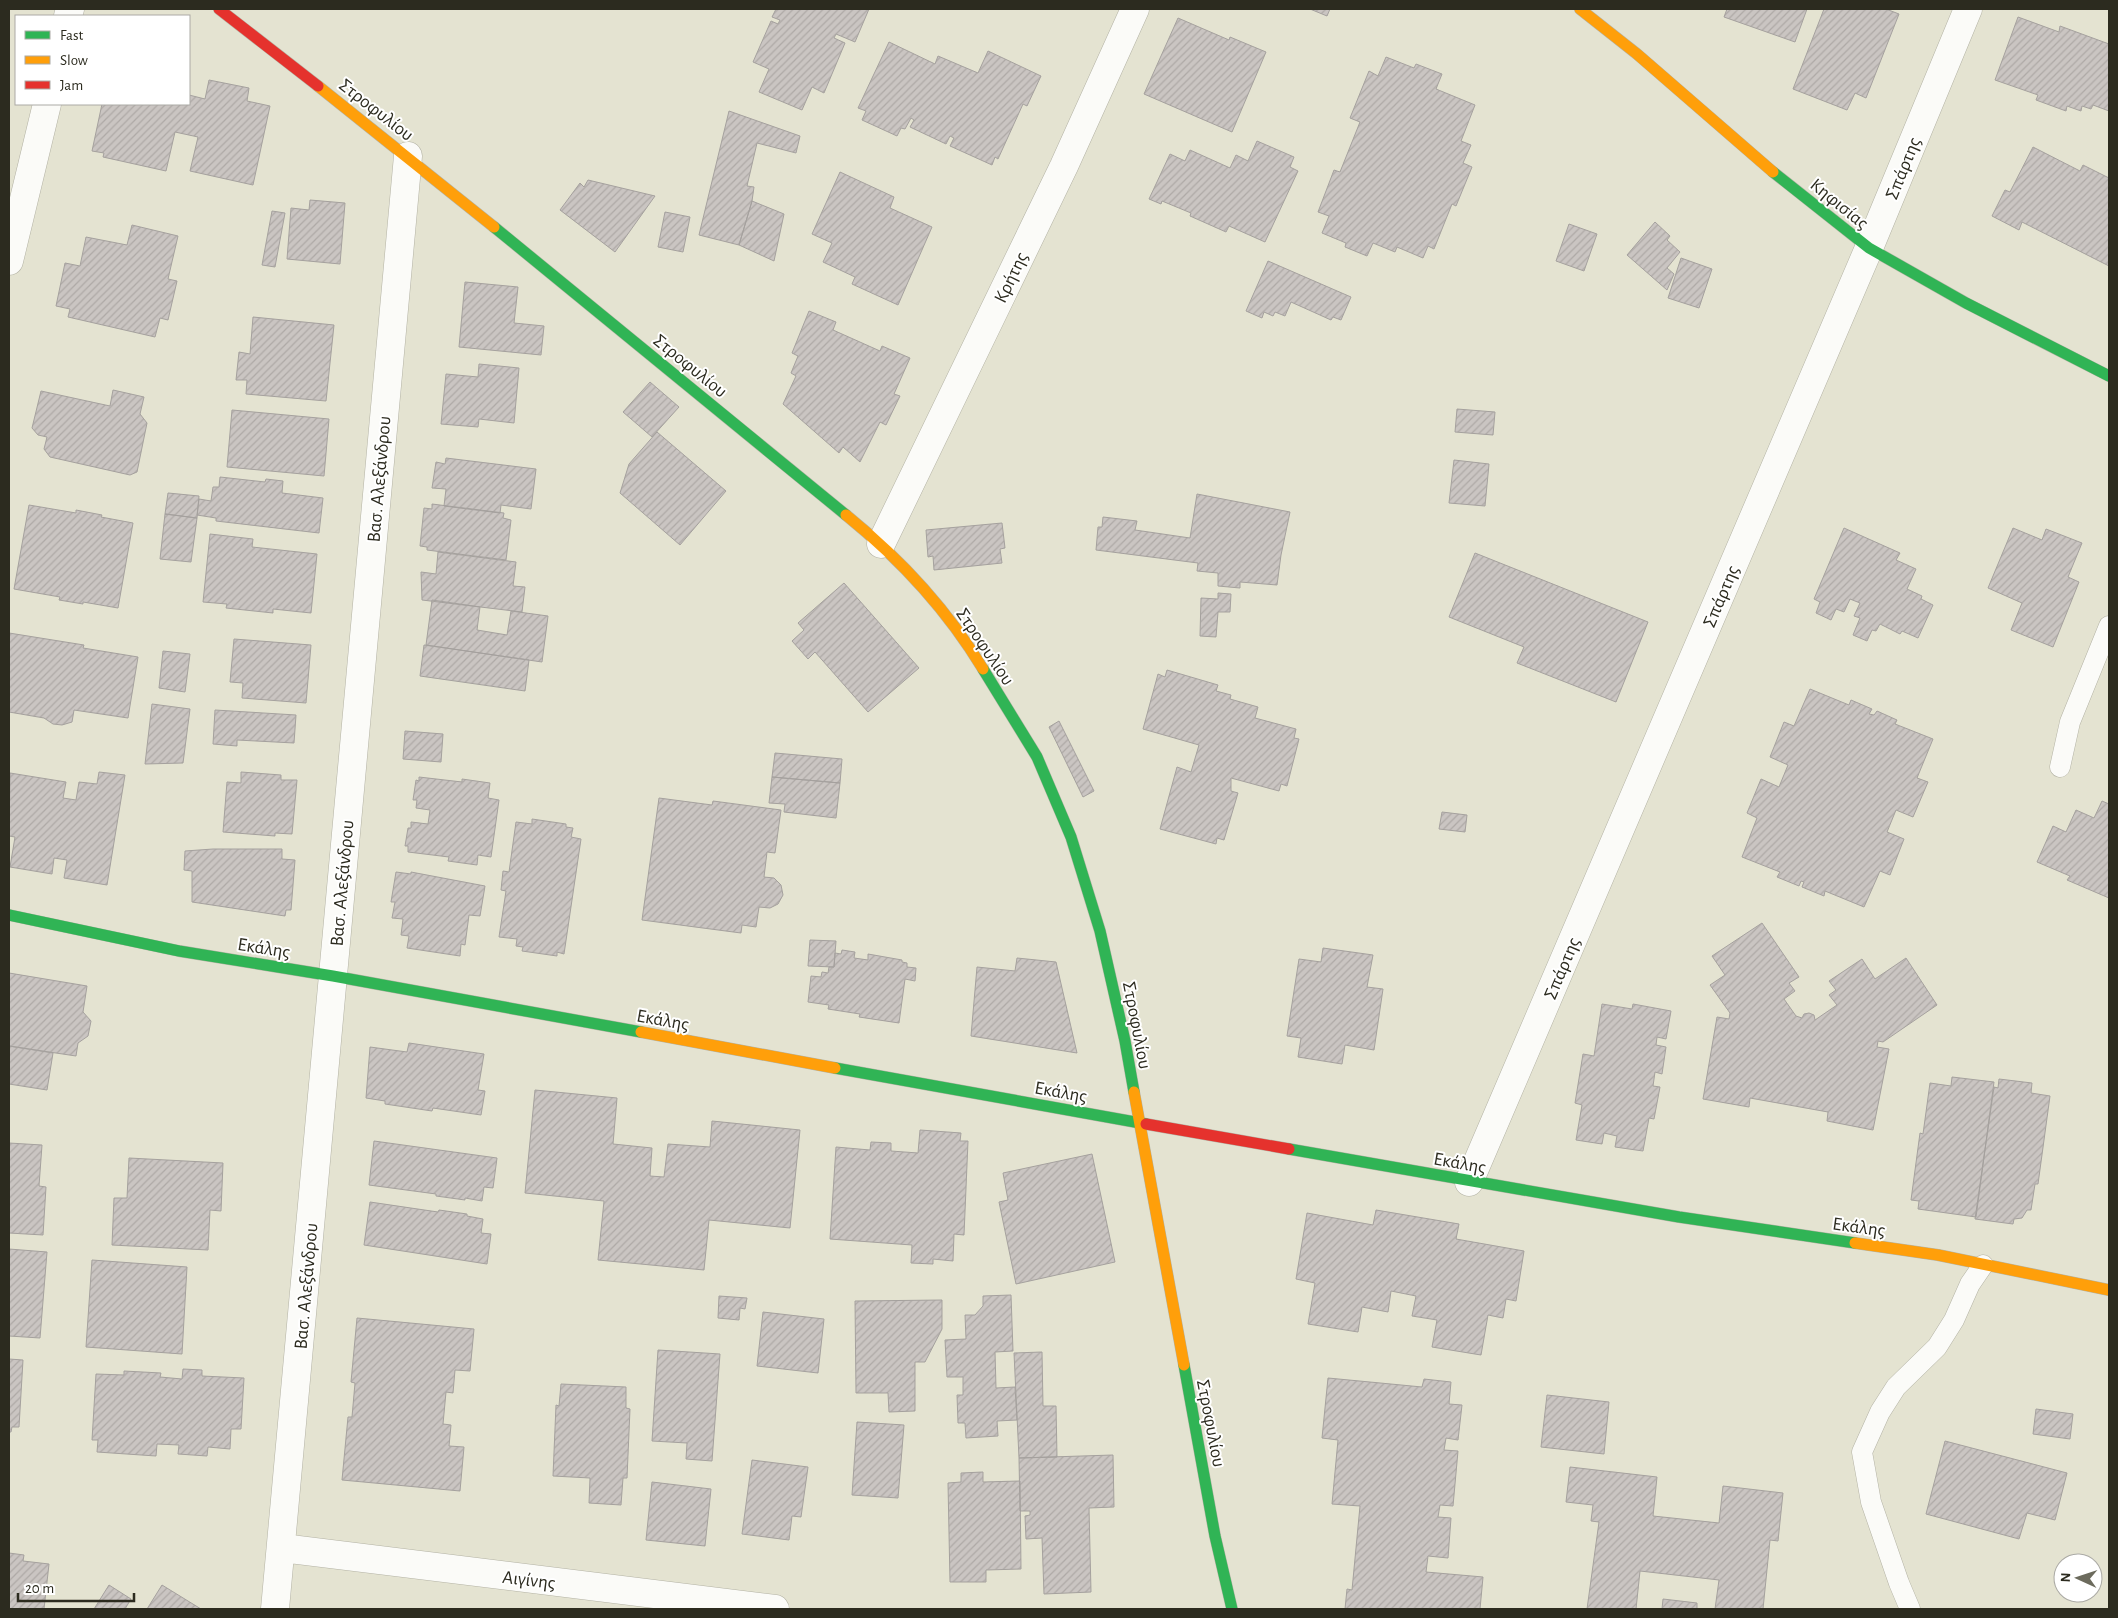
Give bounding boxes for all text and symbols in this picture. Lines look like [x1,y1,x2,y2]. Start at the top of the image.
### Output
legend [15,15,190,105]
text: Fast [60,28,84,43]
text: Slow [60,53,88,68]
street label: Στροφυλίου [335,75,417,145]
text: Jam [60,78,83,93]
street label: Σπάρτης [1882,135,1924,202]
street label: Κηφισίας [1806,175,1872,233]
street label: Κρήτης [991,249,1032,306]
street label: Στροφυλίου [650,331,731,401]
street label: Βασ. Αλεξάνδρου [365,415,394,543]
street label: Σπάρτης [1700,563,1743,630]
street label: Στροφυλίου [952,605,1017,689]
street label: Βασ. Αλεξάνδρου [328,819,357,947]
street label: Εκάλης [236,935,291,962]
street label: Σπάρτης [1541,935,1584,1002]
street label: Στροφυλίου [1119,980,1154,1071]
street label: Εκάλης [635,1007,690,1034]
street label: Εκάλης [1033,1079,1088,1106]
street label: Εκάλης [1432,1150,1487,1177]
street label: Εκάλης [1831,1214,1886,1241]
street label: Βασ. Αλεξάνδρου [292,1222,321,1350]
street label: Στροφυλίου [1193,1378,1228,1469]
north arrow [2053,1553,2103,1603]
street label: Αιγίνης [501,1568,556,1593]
scale bar [18,1570,134,1602]
text: N [2059,1572,2073,1583]
text: 20 m [25,1581,54,1596]

